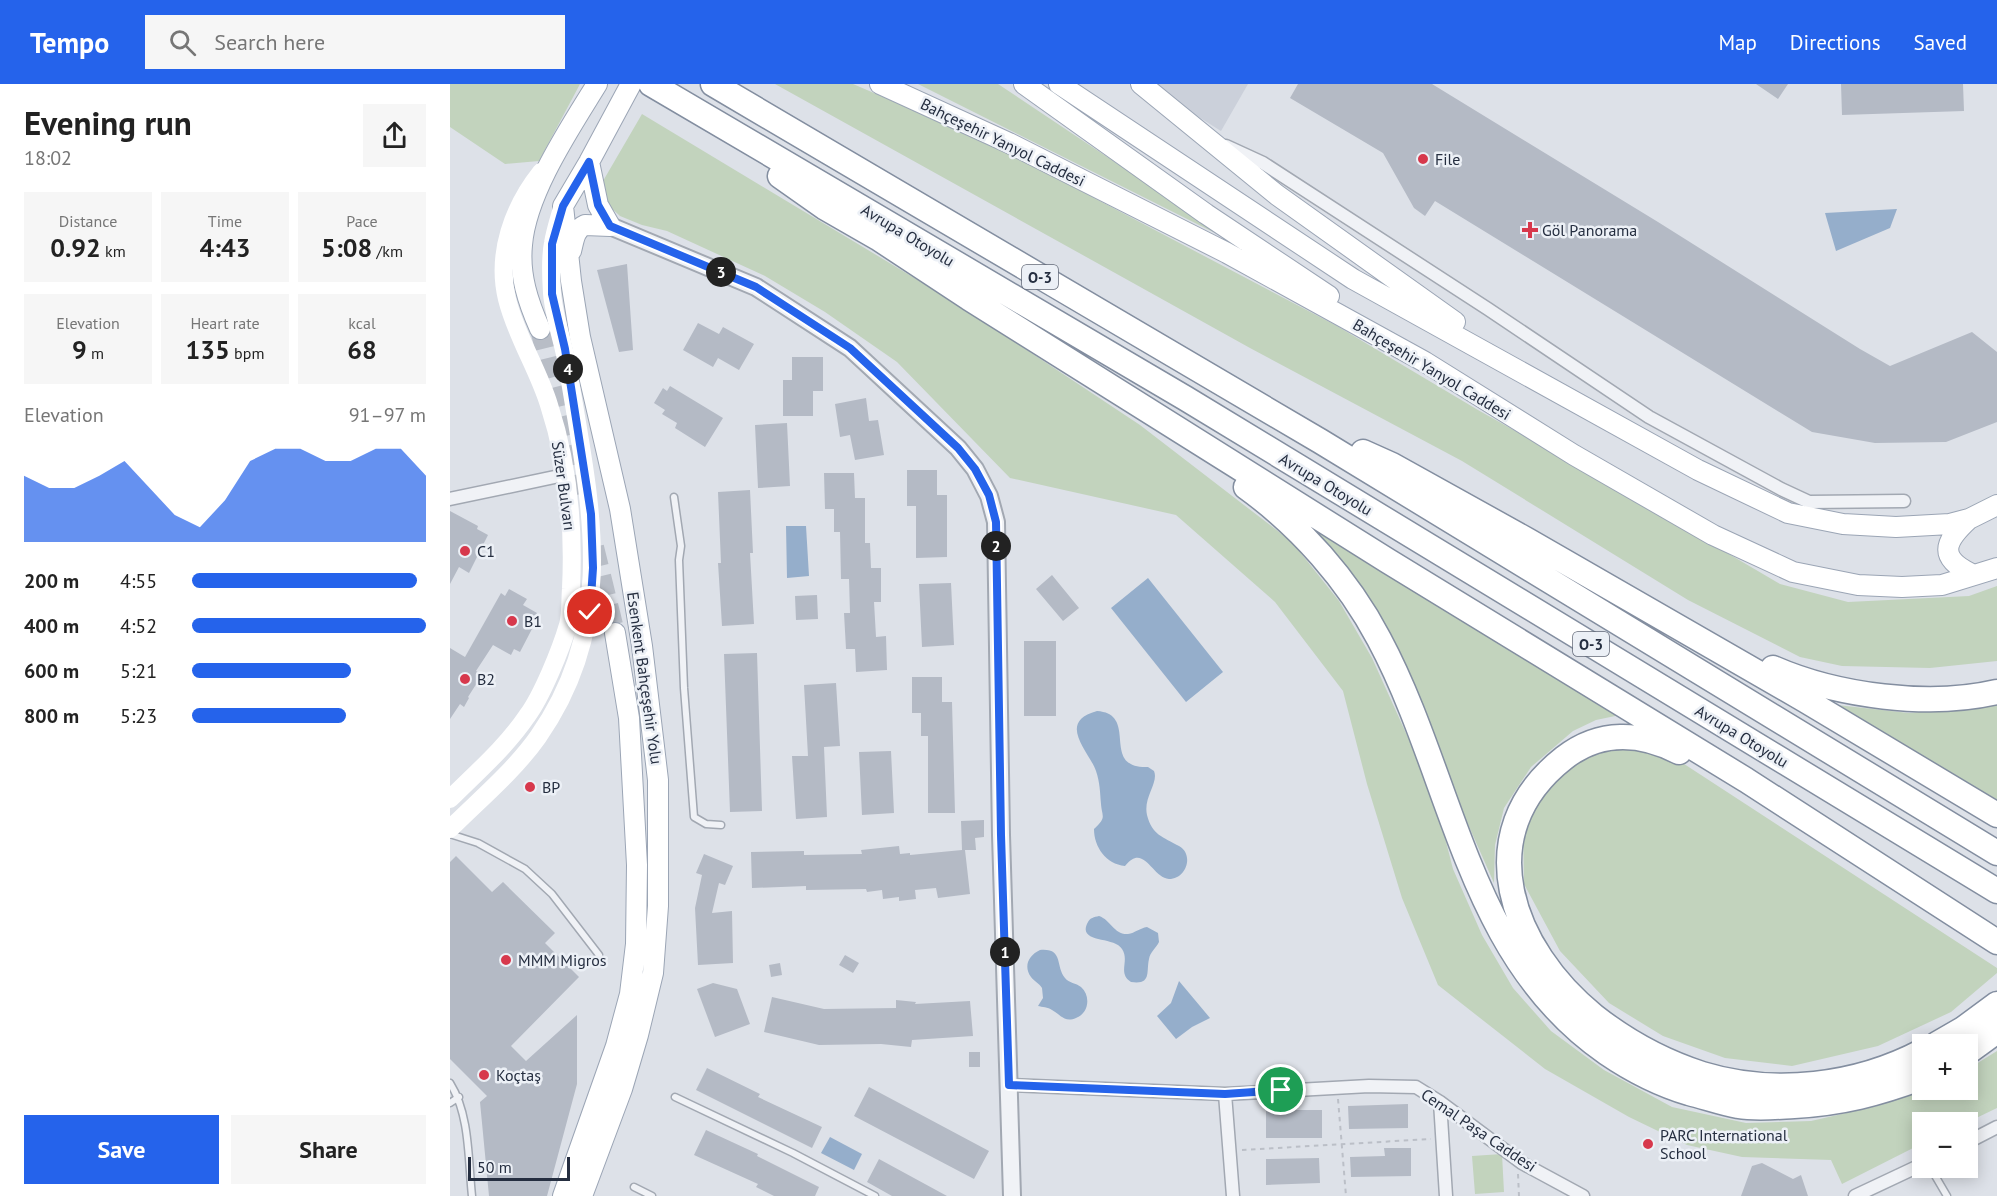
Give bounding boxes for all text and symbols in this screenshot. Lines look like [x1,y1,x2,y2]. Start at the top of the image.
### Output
search box [145,15,565,69]
text: Tempo [30,24,109,61]
icon: search [166,26,199,59]
text: Search here [214,28,325,56]
text: Map [1718,29,1757,56]
text: Directions [1790,29,1881,56]
text: Saved [1914,29,1967,56]
street label: Bahçeşehir Yanyol Caddesi [917,93,1089,191]
text: Evening run [24,101,192,144]
button: share [363,104,426,167]
text: 18:02 [24,145,72,171]
place label: File [1435,149,1460,169]
marker: File [1416,152,1430,166]
street label: Avrupa Otoyolu [858,199,958,271]
text: Distance [59,211,117,231]
text: Time [208,211,242,231]
text: Pace [346,211,378,231]
place label: Göl Panorama [1542,220,1637,240]
marker: Göl Panorama [1523,223,1537,237]
text: 0.92 [50,231,101,264]
text: 4:43 [199,231,251,264]
text: 5:08 [321,231,372,264]
text: km [101,241,126,261]
text: /km [372,241,403,261]
pin: 3 [706,257,736,287]
text: 3 [716,262,726,282]
road number: O-3 [1022,265,1058,289]
text: Elevation [56,313,120,333]
text: Heart rate [190,313,260,333]
text: kcal [348,313,376,333]
street label: Bahçeşehir Yanyol Caddesi [1349,314,1515,424]
text: 9 [72,333,87,366]
text: 135 [186,333,230,366]
text: 68 [347,333,377,366]
text: m [87,343,104,363]
text: bpm [230,343,264,363]
pin: 4 [553,354,583,384]
text: 4 [563,359,573,379]
text: Elevation [24,402,104,428]
text: 91–97 m [349,402,426,428]
street label: Süzer Bulvarı [548,440,580,532]
street label: Avrupa Otoyolu [1276,448,1376,520]
pin: 2 [981,531,1011,561]
text: 2 [991,536,1001,556]
place label: C1 [477,541,495,561]
marker: C1 [458,544,472,558]
text: 200 m [24,568,79,594]
text: 4:55 [120,568,157,594]
pin [564,586,615,637]
street label: Esenkent Bahçeşehir Yolu [623,591,667,765]
icon: check [573,595,606,628]
place label: B1 [524,611,542,631]
text: 400 m [24,613,79,639]
text: 4:52 [120,613,157,639]
marker: B1 [505,614,519,628]
road number: O-3 [1573,632,1609,656]
text: 600 m [24,658,79,684]
text: 5:21 [120,658,157,684]
place label: B2 [477,669,495,689]
marker: B2 [458,672,472,686]
street label: Avrupa Otoyolu [1692,700,1792,772]
text: 800 m [24,703,79,729]
text: 5:23 [120,703,157,729]
place label: BP [542,777,560,797]
marker: BP [523,780,537,794]
pin: 1 [990,937,1020,967]
text: 1 [1000,942,1010,962]
place label: MMM Migros [518,950,607,970]
marker: MMM Migros [499,953,513,967]
map controls [1912,1034,1978,1178]
button: + [1912,1034,1978,1100]
pin [1255,1064,1306,1115]
place label: Koçtaş [496,1065,541,1085]
marker: Koçtaş [477,1068,491,1082]
icon: arrive [1264,1073,1297,1106]
street label: Cemal Paşa Caddesi [1417,1084,1541,1176]
button: − [1912,1112,1978,1178]
button: Save [24,1115,219,1184]
button: Share [231,1115,426,1184]
place label: PARC International School [1660,1125,1788,1163]
marker: PARC International School [1641,1137,1655,1151]
scale bar [468,1154,570,1182]
text: 50 m [477,1157,512,1177]

